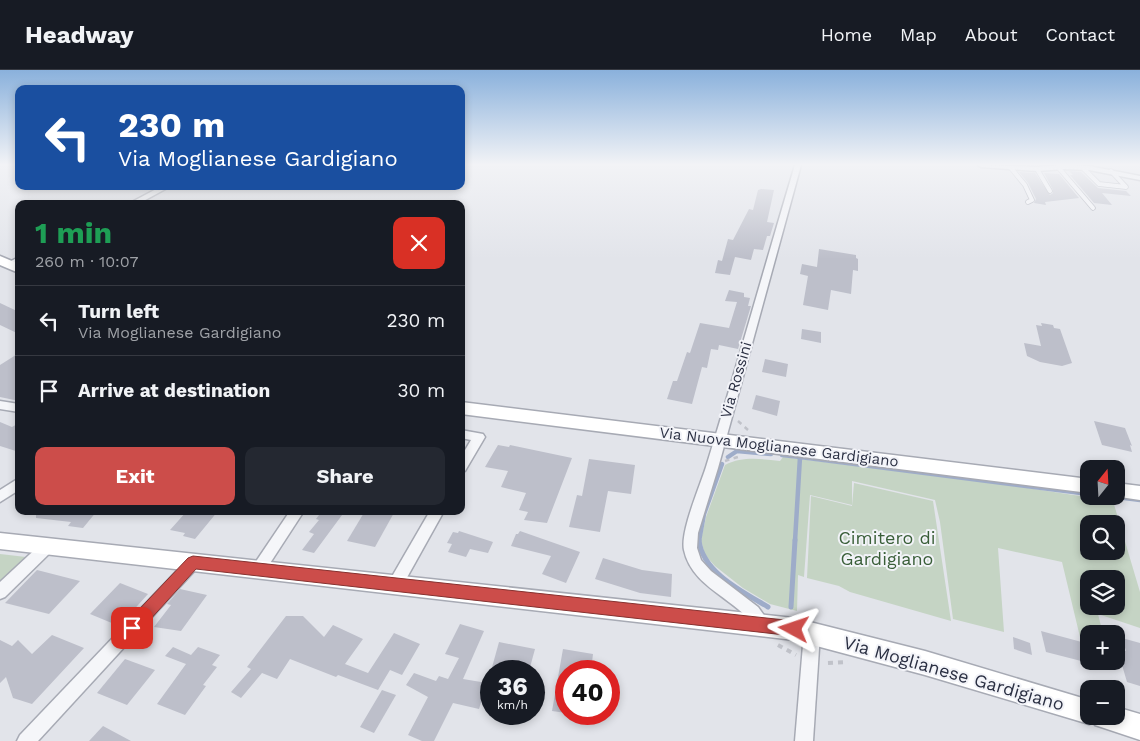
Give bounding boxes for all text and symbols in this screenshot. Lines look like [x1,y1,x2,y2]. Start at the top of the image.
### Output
text: Headway [25,21,134,49]
text: Home [821,24,872,45]
text: Map [900,24,937,45]
text: About [965,24,1017,45]
text: Contact [1045,24,1115,45]
text: 230 m [118,104,225,146]
icon: left [35,105,100,170]
text: Via Moglianese Gardigiano [118,146,398,171]
text: 1 min [35,215,112,250]
button: close [393,217,445,269]
text: 260 m · 10:07 [35,252,138,271]
text: Turn left [78,300,159,323]
icon: left [35,307,63,335]
text: 230 m [386,309,445,332]
text: Via Moglianese Gardigiano [78,323,281,342]
street label: Via Rossini [716,340,756,420]
icon: arrive [35,377,63,405]
text: Arrive at destination [78,379,270,402]
text: 30 m [398,379,445,402]
street label: Via Nuova Moglianese Gardigiano [658,423,900,471]
button: Exit [35,447,235,505]
button: Share [245,447,445,505]
north arrow [1080,460,1125,505]
map controls [1080,460,1125,725]
button: search [1080,515,1125,560]
park label: Cimitero di Gardigiano [838,527,936,569]
button: layers [1080,570,1125,615]
position arrow [767,602,819,654]
pin [111,607,153,649]
icon: arrive [118,614,146,642]
button: + [1080,625,1125,670]
street label: Via Moglianese Gardigiano [841,631,1067,715]
speed limit sign: 40 [555,660,620,725]
text: 36 [497,672,528,701]
button: − [1080,680,1125,725]
text: km/h [497,698,528,712]

